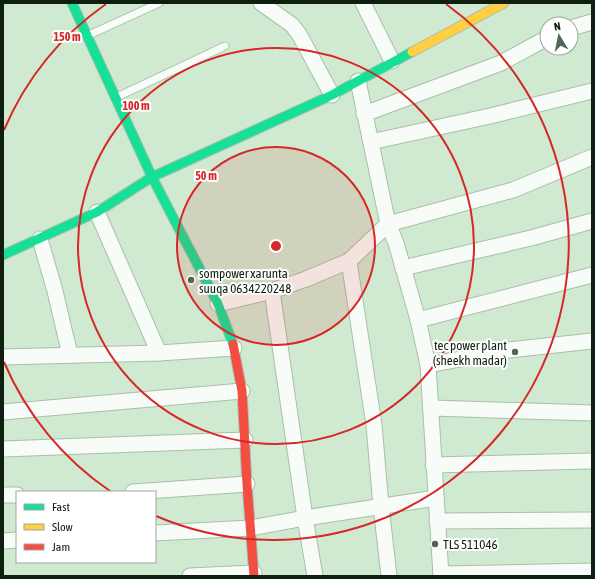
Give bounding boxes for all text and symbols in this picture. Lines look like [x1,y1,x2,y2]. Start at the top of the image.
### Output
north arrow [539,16,579,56]
text: N [553,20,562,33]
text: 150 m [53,30,81,44]
text: 100 m [122,99,150,113]
text: 50 m [195,169,217,183]
centre of rings [269,239,283,253]
place label: sompower xarunta suuqa 0634220248 [199,266,291,296]
marker: sompower xarunta suuqa 0634220248 [186,275,196,285]
place label: tec power plant (sheekh madar) [433,338,507,368]
marker: tec power plant (sheekh madar) [510,347,520,357]
legend [16,491,156,563]
text: Fast [52,500,70,514]
text: Slow [52,520,73,534]
place label: TLS 511046 [443,537,498,552]
marker: TLS 511046 [430,539,440,549]
text: Jam [52,540,70,554]

